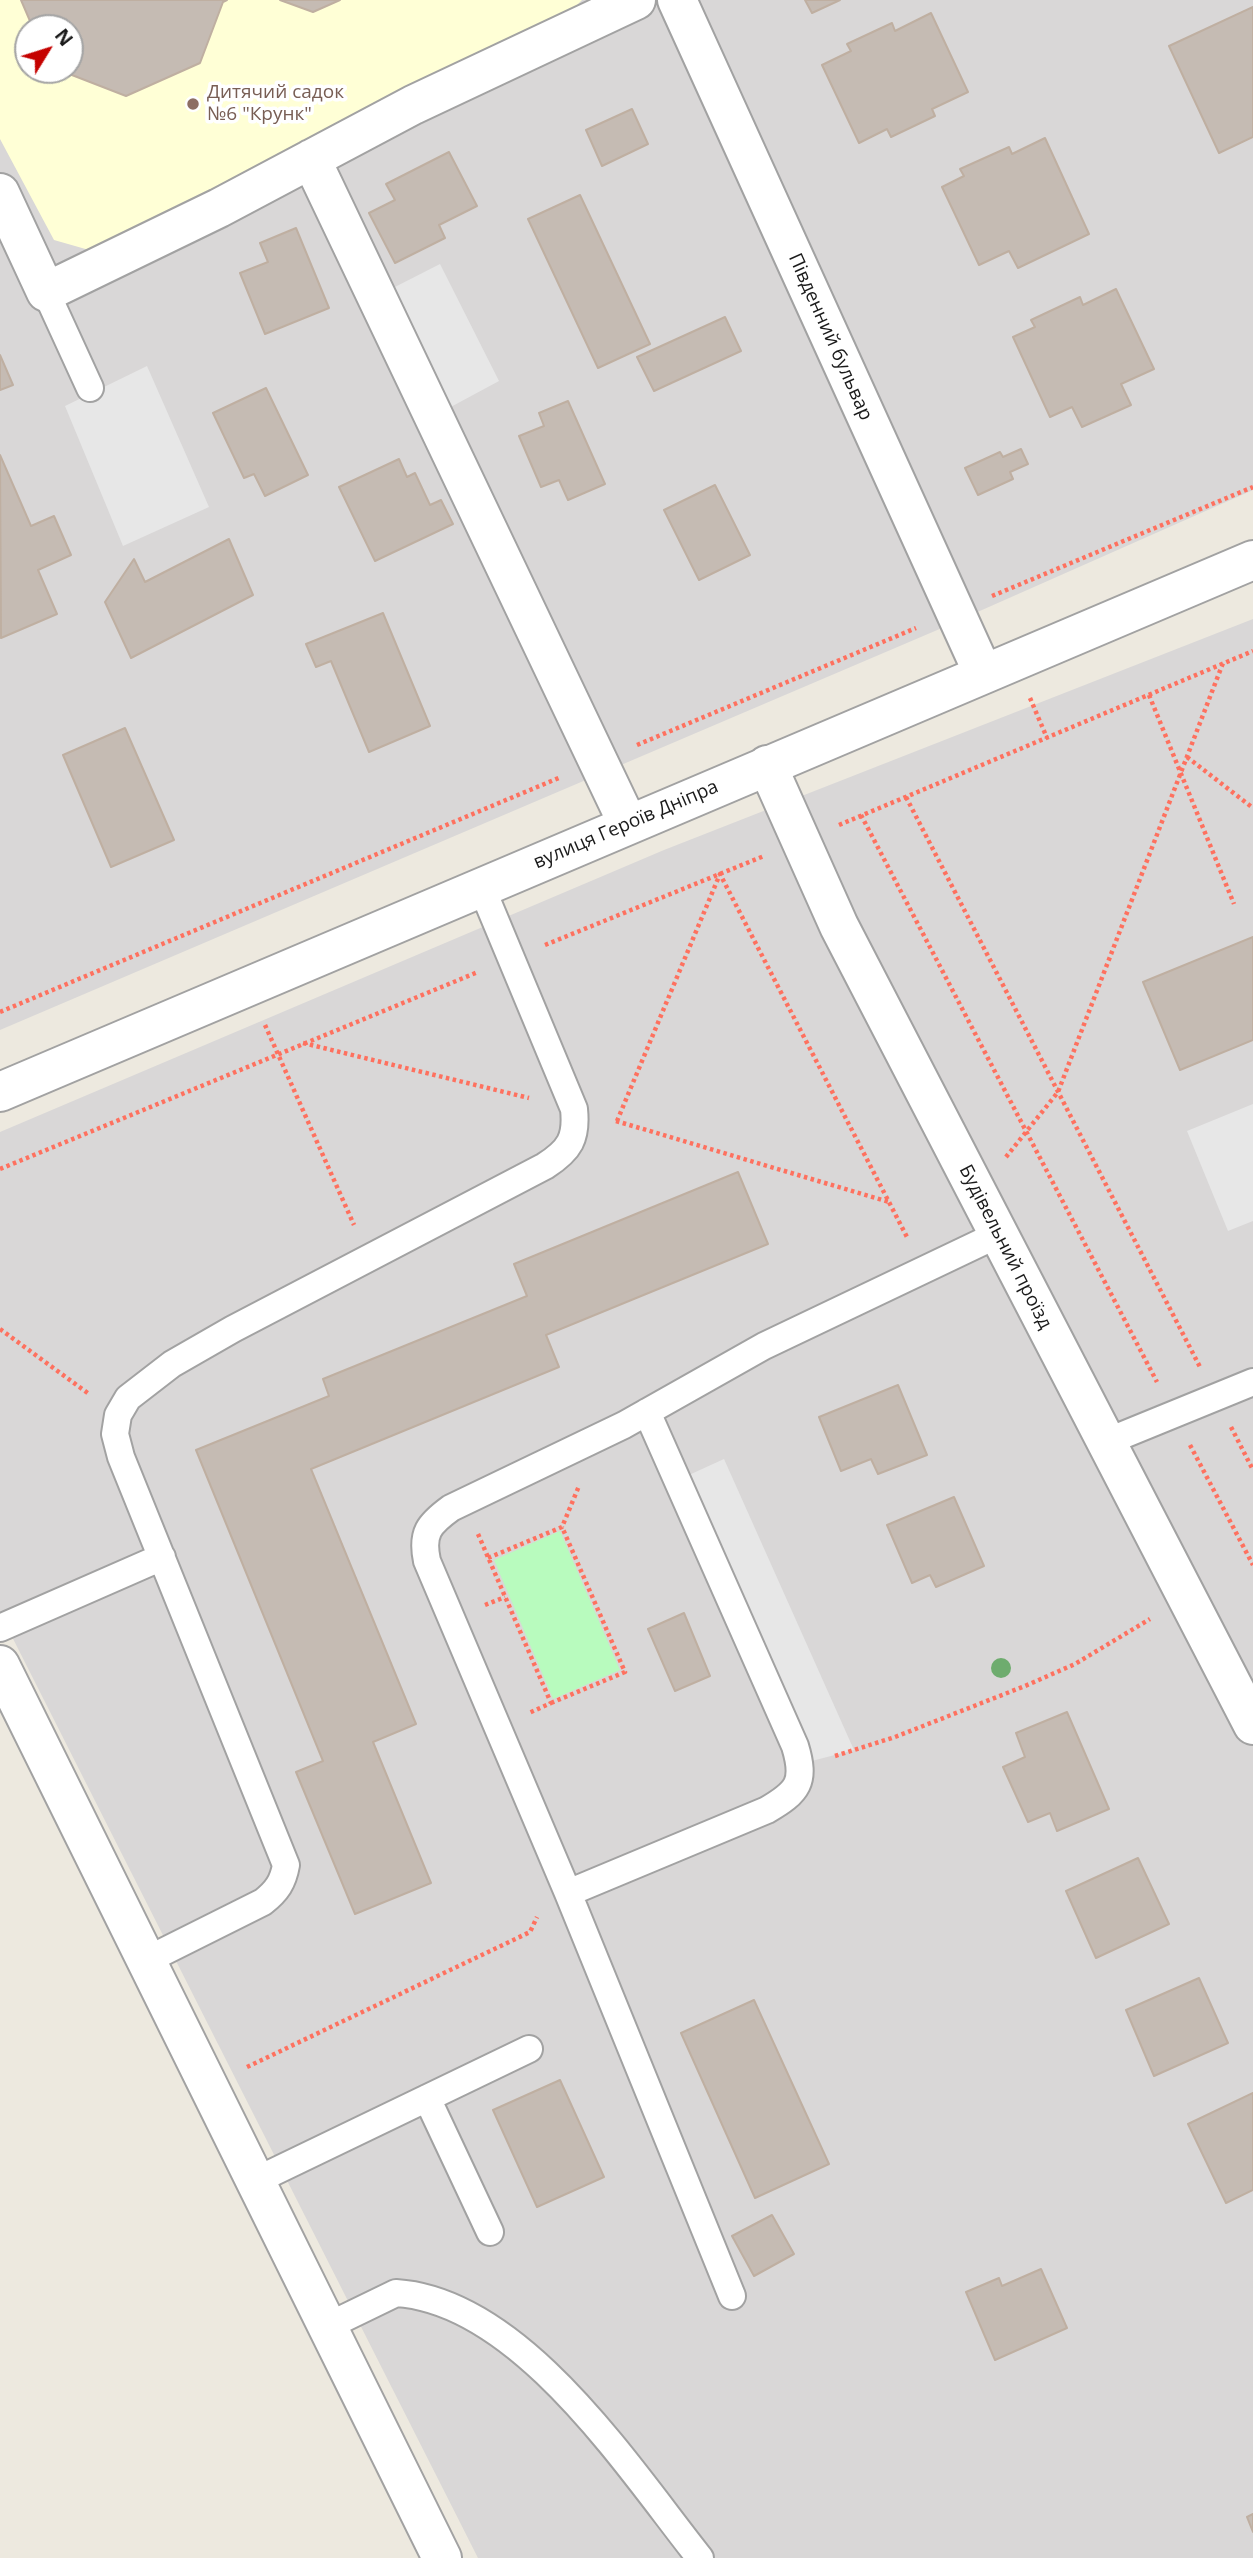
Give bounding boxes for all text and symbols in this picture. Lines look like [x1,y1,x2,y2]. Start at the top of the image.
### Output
north arrow [14,14,84,84]
text: N [49,23,79,51]
place label: Дитячий садок №6 "Крунк" [207,82,344,126]
marker: Дитячий садок №6 "Крунк" [185,96,201,112]
street label: Південний бульвар [783,250,877,424]
street label: вулиця Героїв Дніпра [530,776,722,874]
street label: Будівельний проїзд [954,1161,1056,1333]

